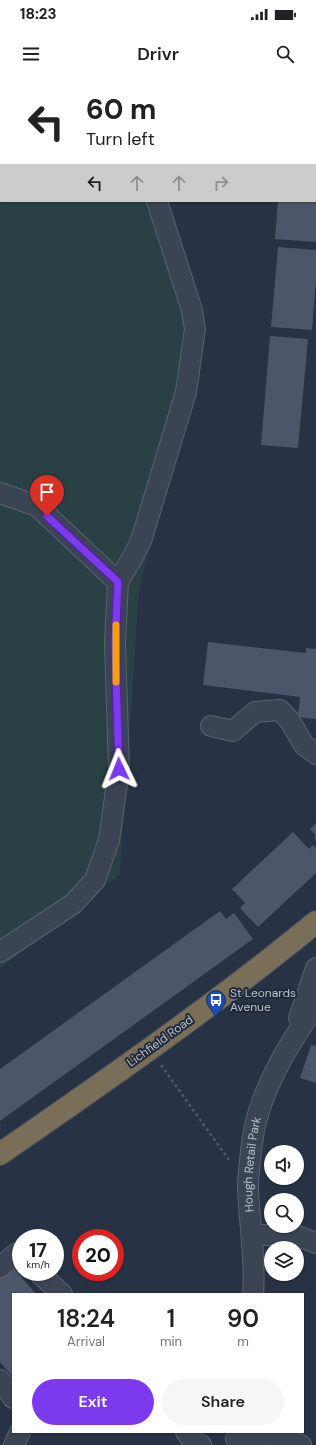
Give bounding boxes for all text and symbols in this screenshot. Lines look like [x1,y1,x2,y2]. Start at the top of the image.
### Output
text: 18:23 [20,4,56,24]
text: Drivr [137,42,179,66]
icon: menu [20,43,42,65]
icon: search [274,43,296,65]
text: 60 m [86,91,156,128]
icon: left [20,96,72,148]
text: Turn left [86,127,155,151]
icon: left [84,172,106,194]
icon: ahead [126,172,148,194]
icon: ahead [168,172,190,194]
icon: right [210,172,232,194]
pin [30,475,64,516]
icon: arrive [36,481,58,503]
position arrow [98,748,140,790]
place label: St Leonards Avenue [230,985,296,1015]
bus stop icon: St Leonards Avenue [205,989,227,1017]
street label: Lichfield Road [124,1012,196,1070]
street label: Hough Retail Park [240,1115,265,1213]
map controls [264,1145,304,1281]
button: sound [264,1145,304,1185]
button: search [264,1193,304,1233]
speed limit sign: 20 [72,1229,124,1281]
text: 17 [29,1237,47,1263]
button: layers [264,1241,304,1281]
text: km/h [26,1258,50,1271]
text: 18:24 [57,1303,115,1334]
text: 1 [167,1303,175,1334]
text: 90 [227,1303,259,1334]
text: Arrival [67,1333,105,1350]
text: min [160,1333,182,1350]
text: m [237,1333,249,1350]
button: Exit [32,1379,154,1425]
button: Share [162,1379,284,1425]

